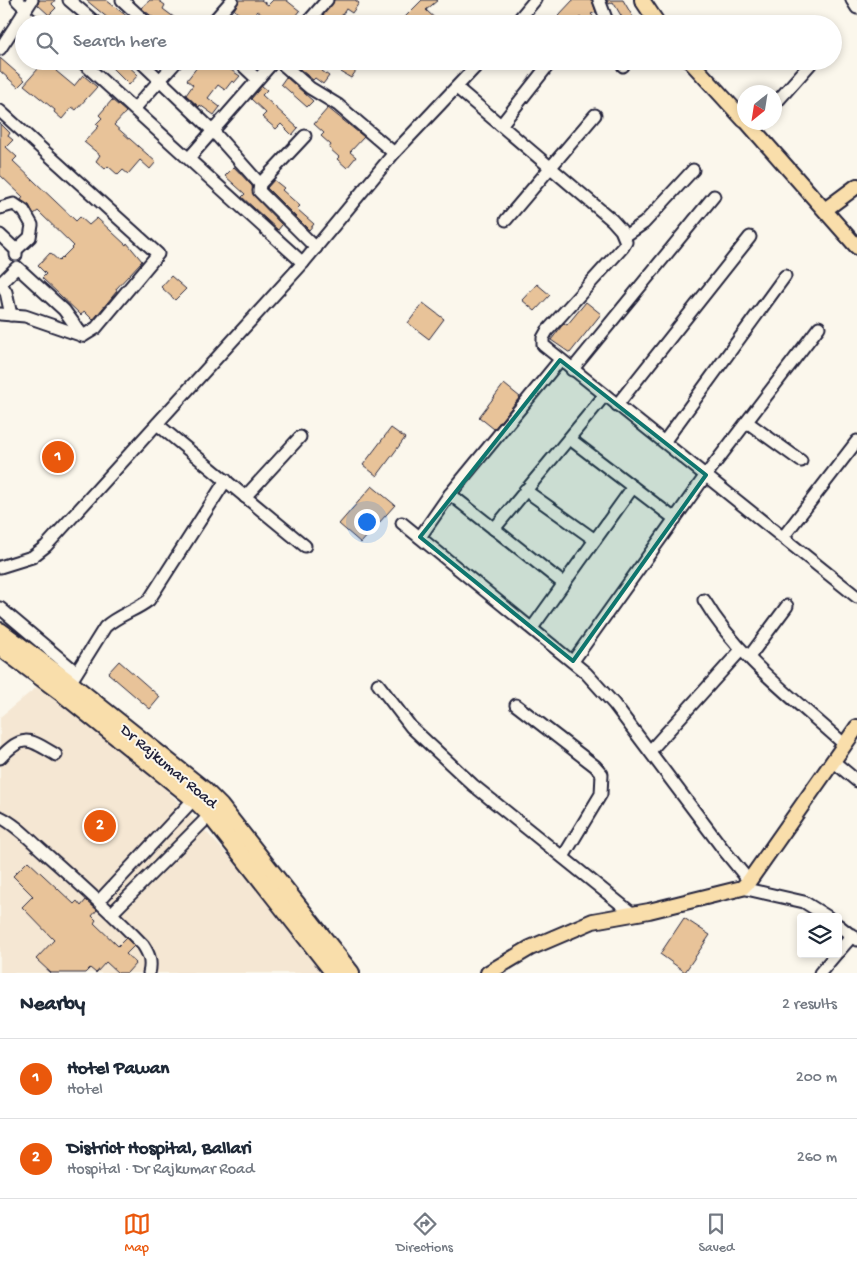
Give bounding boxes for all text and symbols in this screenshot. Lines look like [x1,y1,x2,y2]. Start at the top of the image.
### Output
search box [15,15,842,70]
icon: search [33,29,61,57]
text: Search here [73,31,167,54]
north arrow [737,85,782,130]
pin: 1 [42,438,74,476]
your location [354,509,380,535]
street label: Dr Rajkumar Road [114,721,221,815]
pin: 2 [84,807,116,845]
map controls [797,913,842,958]
button: layers [797,913,842,958]
text: Nearby [20,993,85,1018]
text: 2 results [782,996,837,1015]
text: Hotel Pawan [67,1058,169,1081]
text: 1 [33,1069,39,1088]
text: 200 m [796,1069,837,1088]
text: Hotel [67,1081,103,1100]
text: District Hospital, Ballari [67,1138,252,1161]
text: 2 [32,1149,40,1168]
text: 260 m [797,1149,837,1168]
text: Hospital · Dr Rajkumar Road [67,1161,254,1180]
tab: Map [123,1210,151,1257]
tab: Directions [396,1210,453,1257]
tab: Saved [698,1210,734,1257]

